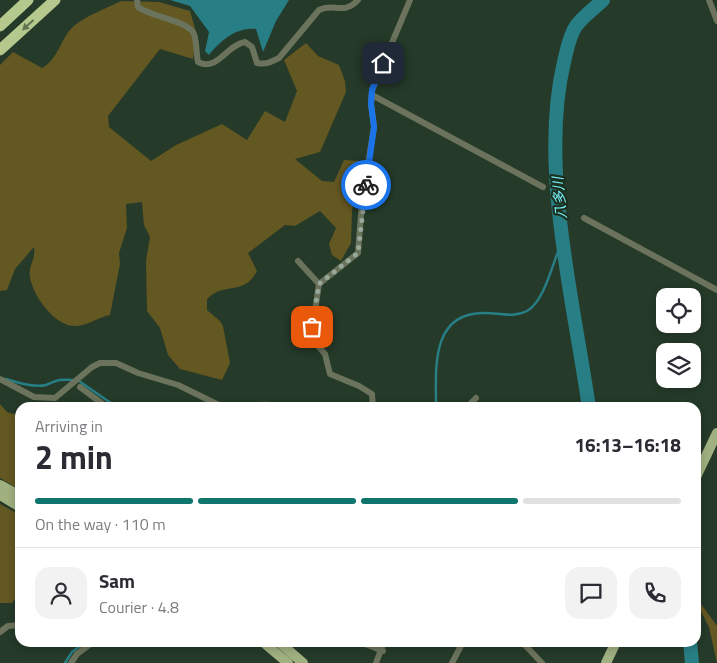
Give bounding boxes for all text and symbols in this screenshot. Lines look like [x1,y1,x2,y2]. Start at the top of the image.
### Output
one-way arrow [22,19,34,31]
pin [362,42,404,84]
icon: home [369,49,397,77]
courier [341,160,391,210]
icon: bike [352,171,380,199]
water label: 八多川 [547,174,571,220]
map controls [656,288,701,388]
button: locate [656,288,701,333]
pin [291,306,333,348]
icon: bag [298,313,326,341]
button: layers [656,343,701,388]
text: Arriving in [35,414,103,438]
text: 16:13–16:18 [574,430,681,459]
text: 2 min [35,433,113,481]
text: On the way · 110 m [35,512,166,536]
text: Sam [99,566,135,595]
button: person [35,567,87,619]
button: chat [565,567,617,619]
button: phone [629,567,681,619]
text: Courier · 4.8 [99,595,179,619]

